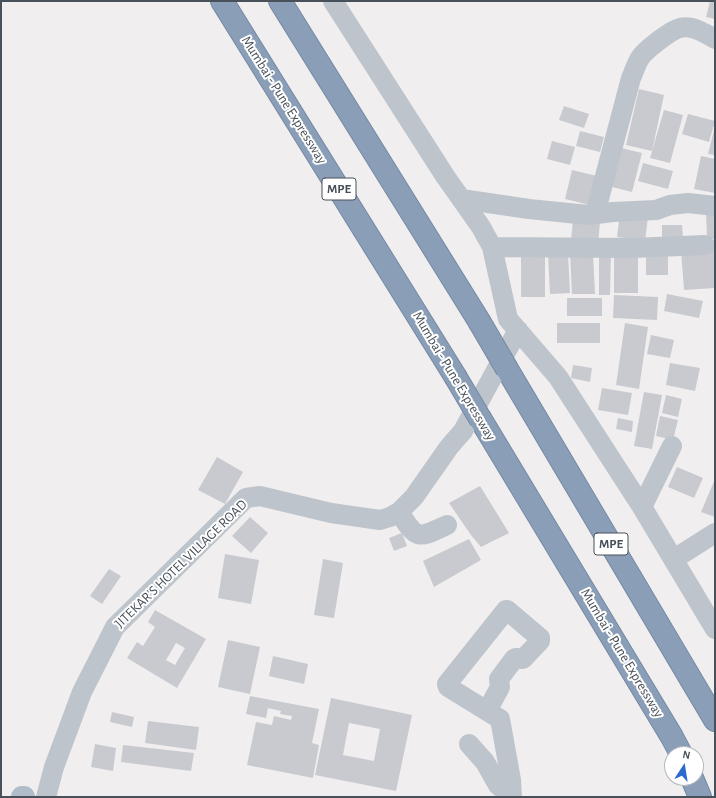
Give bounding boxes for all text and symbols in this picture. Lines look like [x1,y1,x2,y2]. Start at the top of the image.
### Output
street label: Mumbai - Pune Expressway [238,33,330,167]
road number: MPE [322,178,356,200]
street label: Mumbai - Pune Expressway [409,308,499,444]
street label: JITEKAR'S HOTEL VILLAGE ROAD [111,496,251,632]
road number: MPE [594,533,628,555]
street label: Mumbai - Pune Expressway [577,585,667,721]
north arrow [664,746,704,786]
text: N [682,749,691,761]

